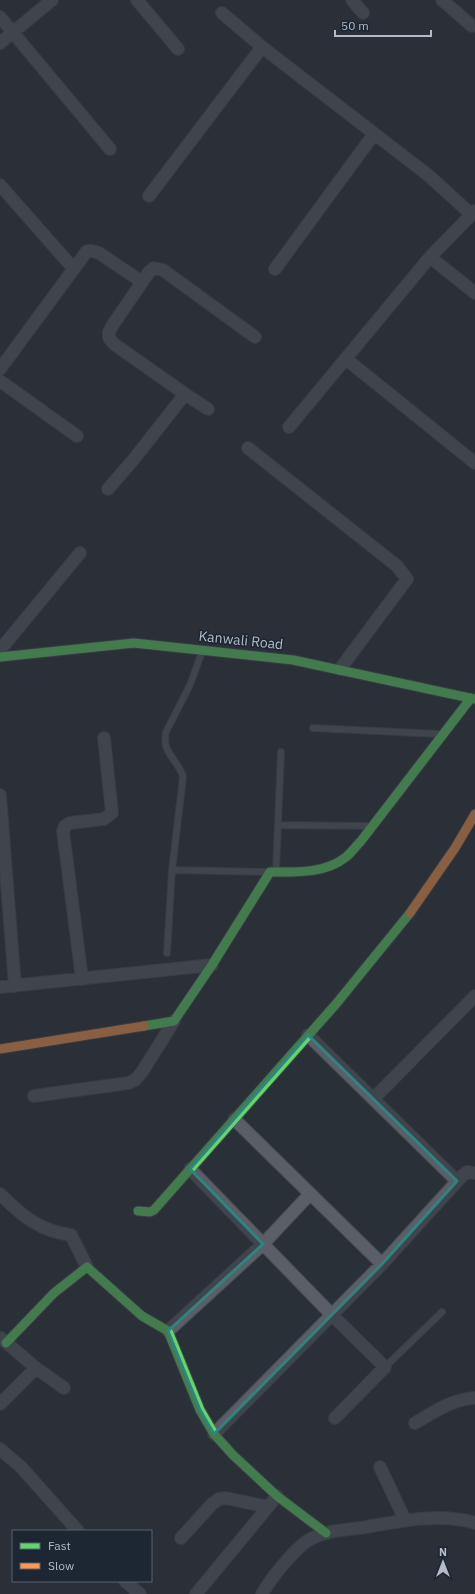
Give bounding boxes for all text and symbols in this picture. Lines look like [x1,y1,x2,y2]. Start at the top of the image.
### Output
scale bar [335,12,431,38]
text: 50 m [341,18,369,33]
street label: Kanwali Road [198,627,284,653]
legend [12,1530,152,1582]
text: Fast [48,1538,71,1553]
north arrow [423,1542,463,1582]
text: N [439,1545,447,1559]
text: Slow [48,1558,74,1573]

